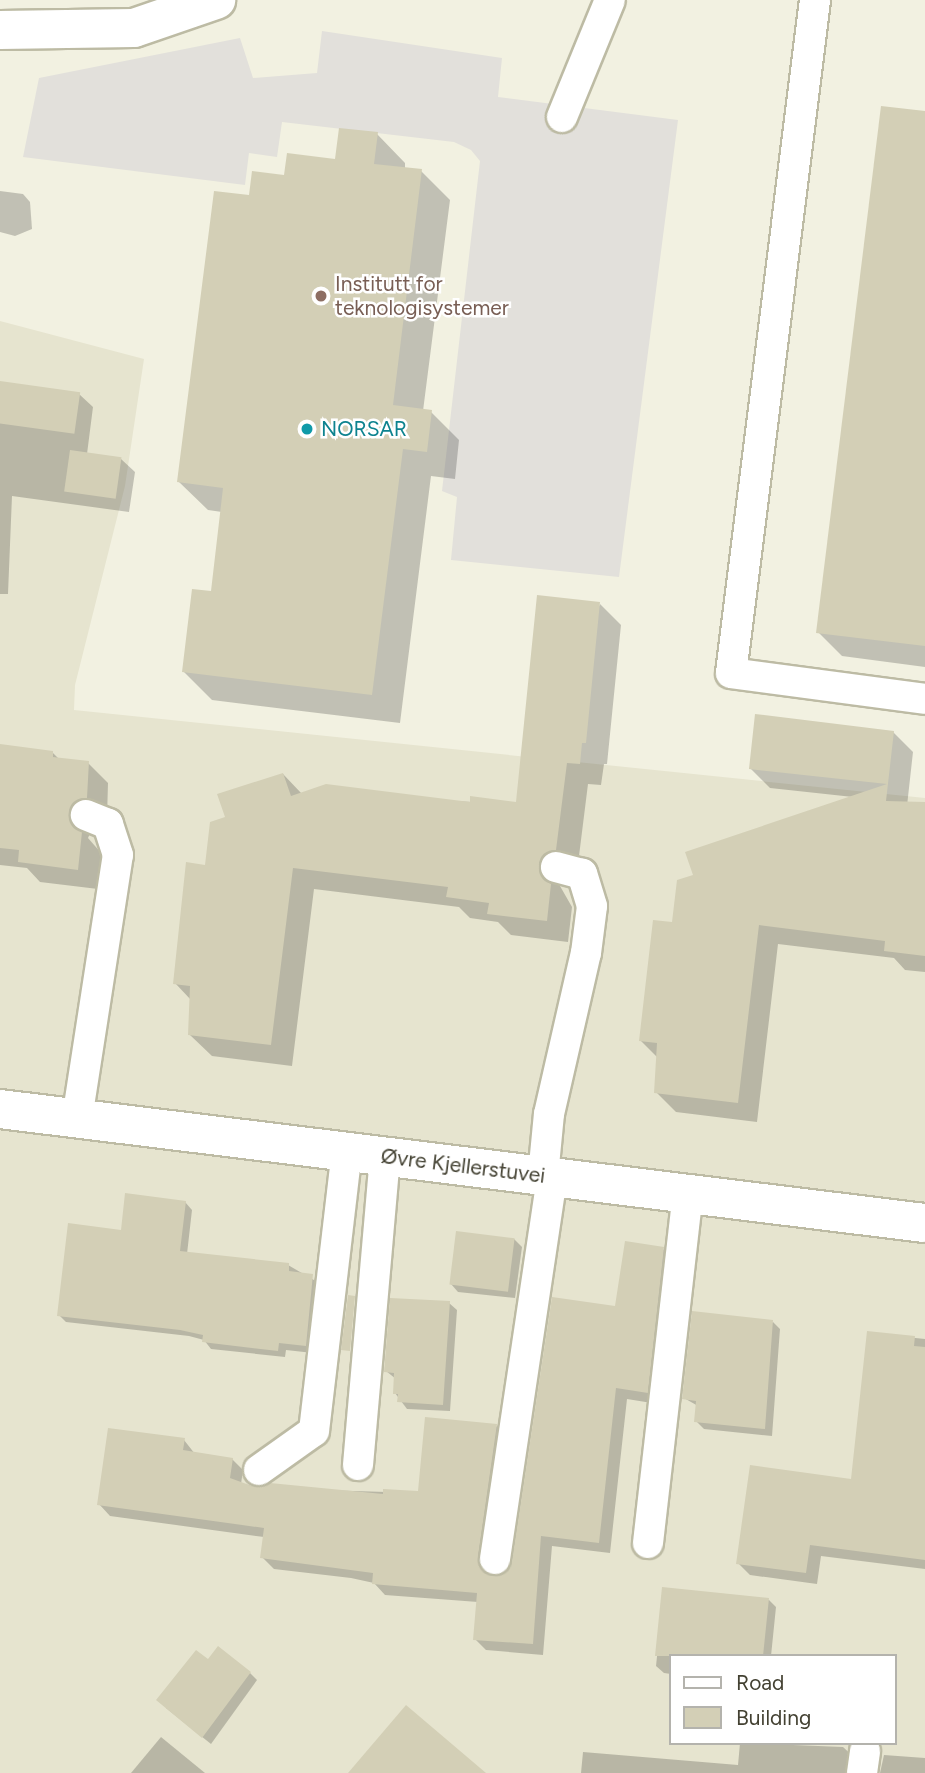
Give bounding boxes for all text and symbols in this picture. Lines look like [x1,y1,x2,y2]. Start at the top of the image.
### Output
place label: Institutt for teknologisystemer [335,271,509,321]
marker: Institutt for teknologisystemer [313,288,329,304]
place label: NORSAR [321,416,407,442]
marker: NORSAR [299,421,315,437]
street label: Øvre Kjellerstuvei [379,1143,547,1189]
legend [670,1654,897,1745]
text: Road [736,1670,784,1695]
text: Building [736,1705,811,1730]

